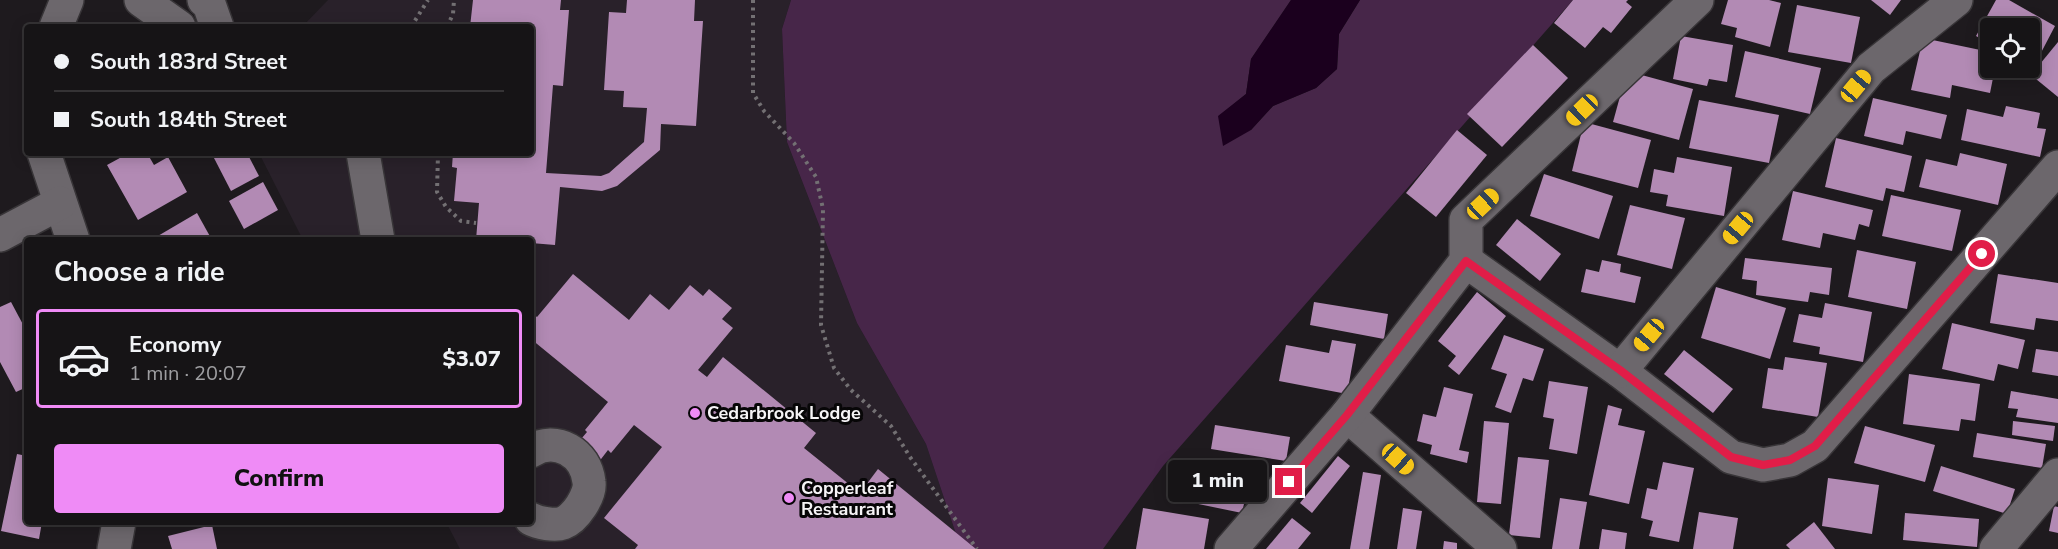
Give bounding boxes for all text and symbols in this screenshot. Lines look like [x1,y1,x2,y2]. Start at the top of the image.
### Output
map controls [1980,18,2040,78]
button: locate [1980,18,2040,78]
text: South 183rd Street [90,47,287,77]
car [1838,66,1874,106]
car [1563,91,1601,129]
text: South 184th Street [90,105,286,135]
car [1464,185,1502,223]
car [1720,208,1756,248]
route start [1968,240,1995,267]
text: Choose a ride [54,254,225,291]
car [1631,315,1667,355]
text: Economy [129,330,221,360]
icon: car [57,332,111,386]
text: $3.07 [442,344,501,374]
text: 1 min · 20:07 [129,360,247,387]
place label: Cedarbrook Lodge [707,401,861,425]
marker: Cedarbrook Lodge [688,406,702,420]
car [1379,440,1417,478]
button: Confirm [54,444,504,513]
callout: 1 min [1169,461,1268,503]
text: 1 min [1191,467,1244,494]
route end [1275,468,1302,495]
place label: Copperleaf Restaurant [801,476,894,521]
marker: Copperleaf Restaurant [782,491,796,505]

